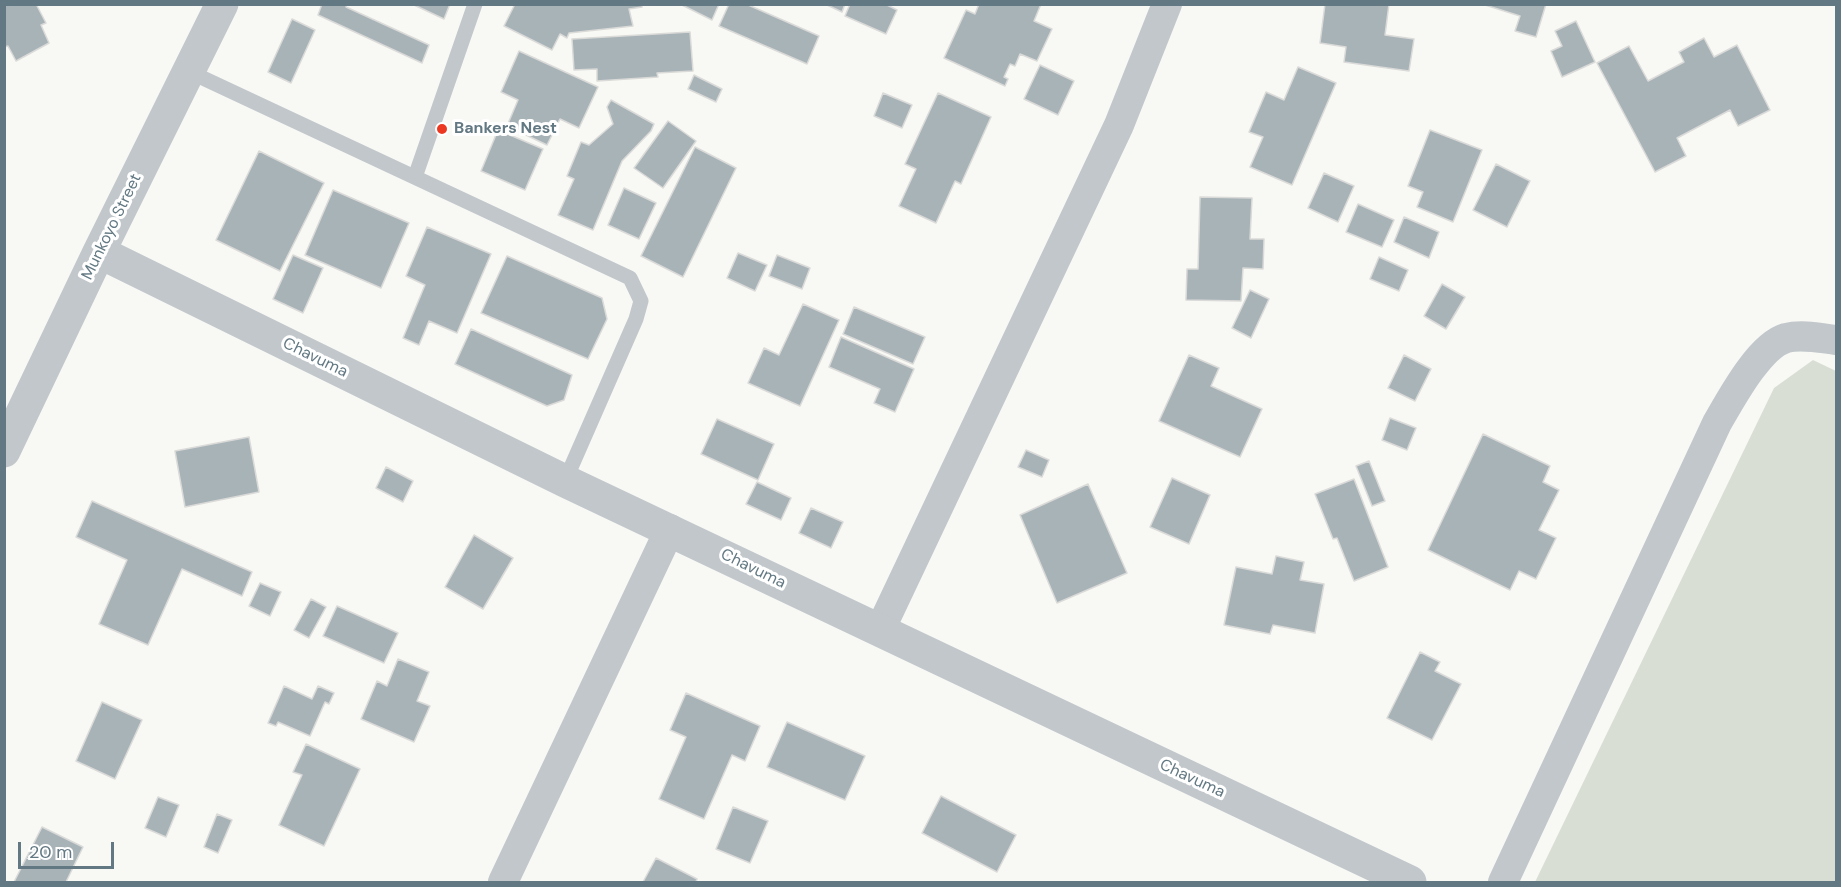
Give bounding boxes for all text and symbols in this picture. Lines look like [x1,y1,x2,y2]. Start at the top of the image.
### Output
place label: Bankers Nest [454,119,557,139]
marker: Bankers Nest [435,122,449,136]
street label: Munkoyo Street [78,171,146,283]
street label: Chavuma [279,334,351,382]
street label: Chavuma [717,545,789,593]
street label: Chavuma [1156,756,1228,802]
scale bar [21,830,117,868]
text: 20 m [29,840,72,864]

